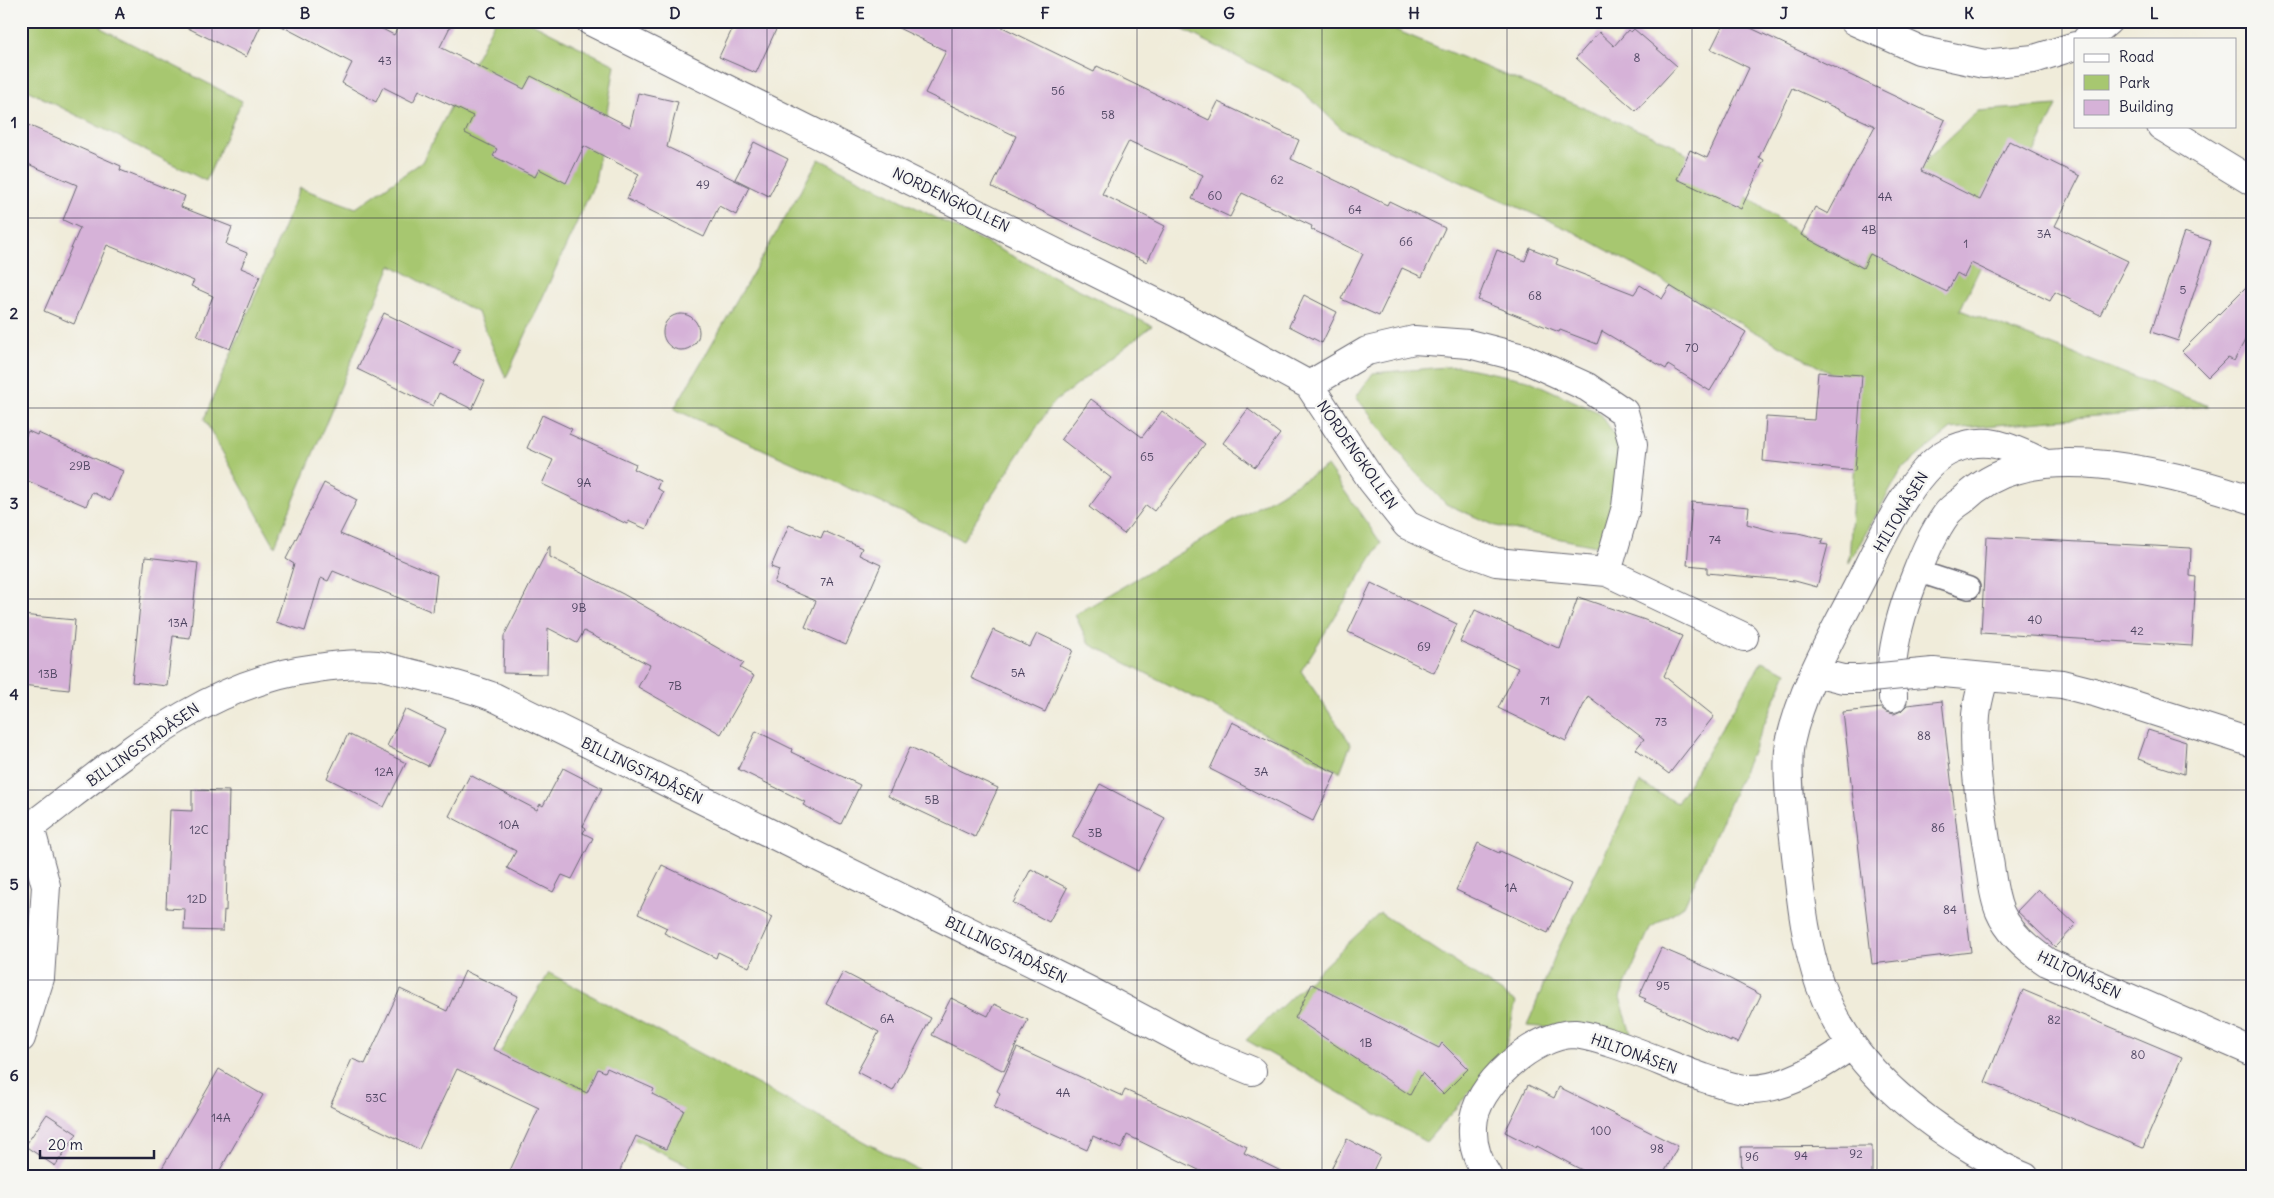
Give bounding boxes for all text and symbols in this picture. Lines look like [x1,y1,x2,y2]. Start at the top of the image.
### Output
text: A [115,3,125,23]
text: B [300,3,311,23]
text: C [485,3,496,23]
text: D [669,3,681,23]
text: E [855,3,865,23]
text: F [1040,3,1050,23]
text: G [1223,3,1235,23]
text: H [1408,3,1420,23]
text: I [1596,3,1603,23]
text: J [1780,3,1789,23]
text: K [1964,3,1974,23]
text: L [2150,3,2159,23]
legend [2074,38,2236,128]
text: Road [2119,47,2154,66]
house number: 8 [1634,50,1641,65]
house number: 43 [378,53,392,68]
text: Park [2119,73,2150,92]
house number: 56 [1051,83,1065,98]
text: Building [2119,97,2174,116]
house number: 58 [1101,107,1115,122]
text: 1 [11,112,17,132]
street label: NORDENGKOLLEN [889,163,1013,236]
house number: 62 [1270,172,1284,187]
house number: 49 [696,177,710,192]
house number: 60 [1208,188,1223,203]
house number: 4A [1878,189,1893,204]
house number: 64 [1348,202,1362,217]
house number: 4B [1862,222,1877,237]
house number: 3A [2037,226,2052,241]
house number: 66 [1399,234,1413,249]
house number: 1 [1964,236,1968,251]
house number: 5 [2180,282,2187,297]
house number: 68 [1528,288,1542,303]
text: 2 [10,303,19,323]
house number: 70 [1685,340,1699,355]
street label: NORDENGKOLLEN [1313,397,1402,513]
house number: 65 [1140,449,1154,464]
house number: 29B [69,458,91,473]
street label: HILTONÅSEN [1868,468,1932,555]
house number: 9A [577,475,592,490]
text: 3 [9,493,19,513]
house number: 74 [1709,532,1721,547]
house number: 7A [820,574,834,589]
house number: 9B [572,600,587,615]
house number: 40 [2028,612,2043,627]
house number: 13A [168,615,188,630]
house number: 42 [2130,623,2144,638]
house number: 69 [1417,639,1431,654]
house number: 5A [1011,665,1026,680]
house number: 13B [38,666,58,681]
house number: 7B [668,678,682,693]
text: 4 [9,684,19,704]
house number: 71 [1540,693,1550,708]
street label: BILLINGSTADÅSEN [82,698,203,791]
house number: 73 [1655,714,1668,729]
house number: 88 [1917,728,1931,743]
street label: BILLINGSTADÅSEN [578,732,707,808]
house number: 12A [374,764,394,779]
house number: 3A [1254,764,1269,779]
house number: 5B [925,792,940,807]
house number: 10A [499,817,519,832]
house number: 86 [1931,820,1945,835]
house number: 12C [189,822,209,837]
house number: 3B [1088,825,1102,840]
text: 5 [9,874,19,894]
house number: 1A [1505,880,1518,895]
house number: 12D [187,891,207,906]
house number: 84 [1943,902,1957,917]
street label: BILLINGSTADÅSEN [942,911,1071,987]
street label: HILTONÅSEN [2034,945,2125,1003]
house number: 95 [1656,978,1670,993]
house number: 6A [880,1011,895,1026]
house number: 82 [2047,1012,2061,1027]
street label: HILTONÅSEN [1588,1028,1680,1078]
house number: 1B [1360,1035,1372,1050]
house number: 80 [2131,1047,2146,1062]
text: 6 [9,1065,19,1085]
house number: 4A [1056,1085,1071,1100]
house number: 53C [365,1090,387,1105]
house number: 14A [211,1110,231,1125]
house number: 100 [1591,1123,1611,1138]
scale bar [40,1128,154,1160]
text: 20 m [48,1135,83,1154]
house number: 98 [1650,1141,1664,1156]
house number: 92 [1849,1146,1863,1161]
house number: 94 [1794,1148,1808,1163]
house number: 96 [1745,1149,1759,1164]

